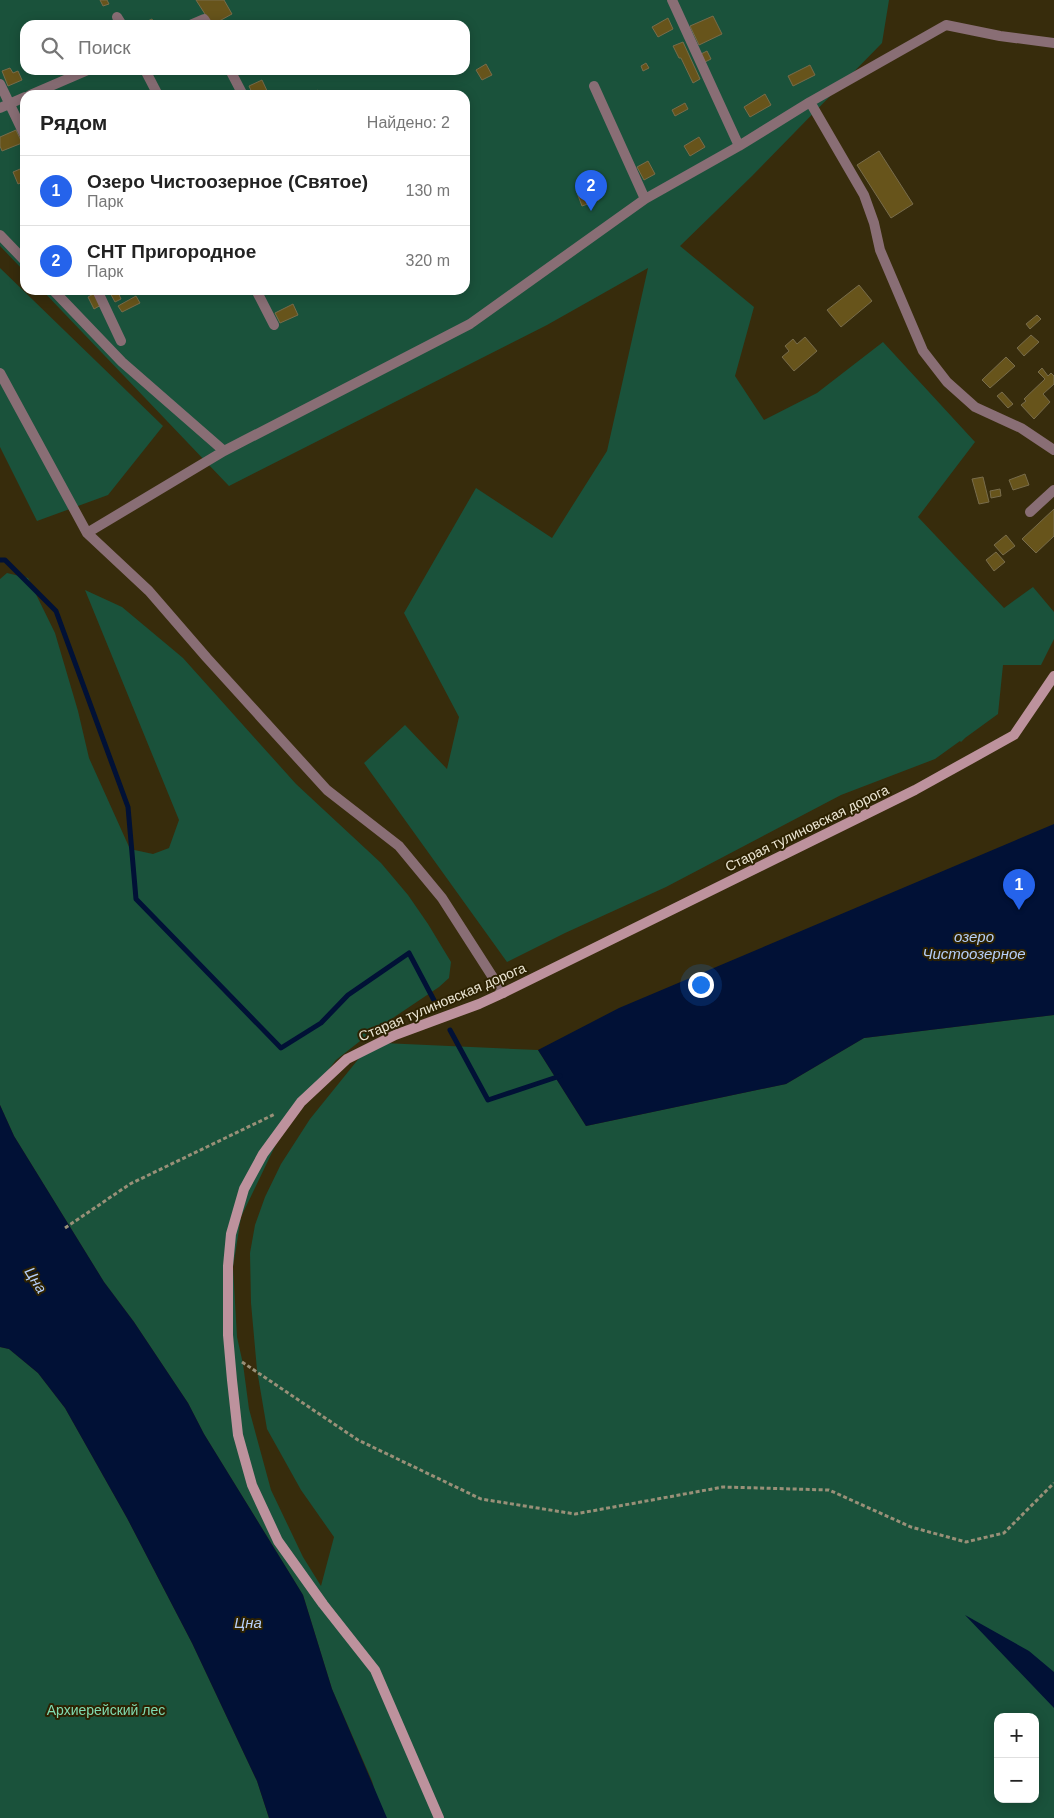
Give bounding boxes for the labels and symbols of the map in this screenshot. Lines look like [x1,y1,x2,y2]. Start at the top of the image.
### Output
pin: 2 [575,170,607,211]
street label: Старая тулиновская дорога [723,781,892,875]
pin: 1 [1003,869,1035,910]
water label: озеро Чистоозерное [922,928,1026,962]
street label: Старая тулиновская дорога [356,959,528,1045]
your location [688,972,714,998]
water label: Цна [22,1264,50,1296]
water label: Цна [234,1614,262,1631]
park label: Архиерейский лес [47,1702,165,1718]

